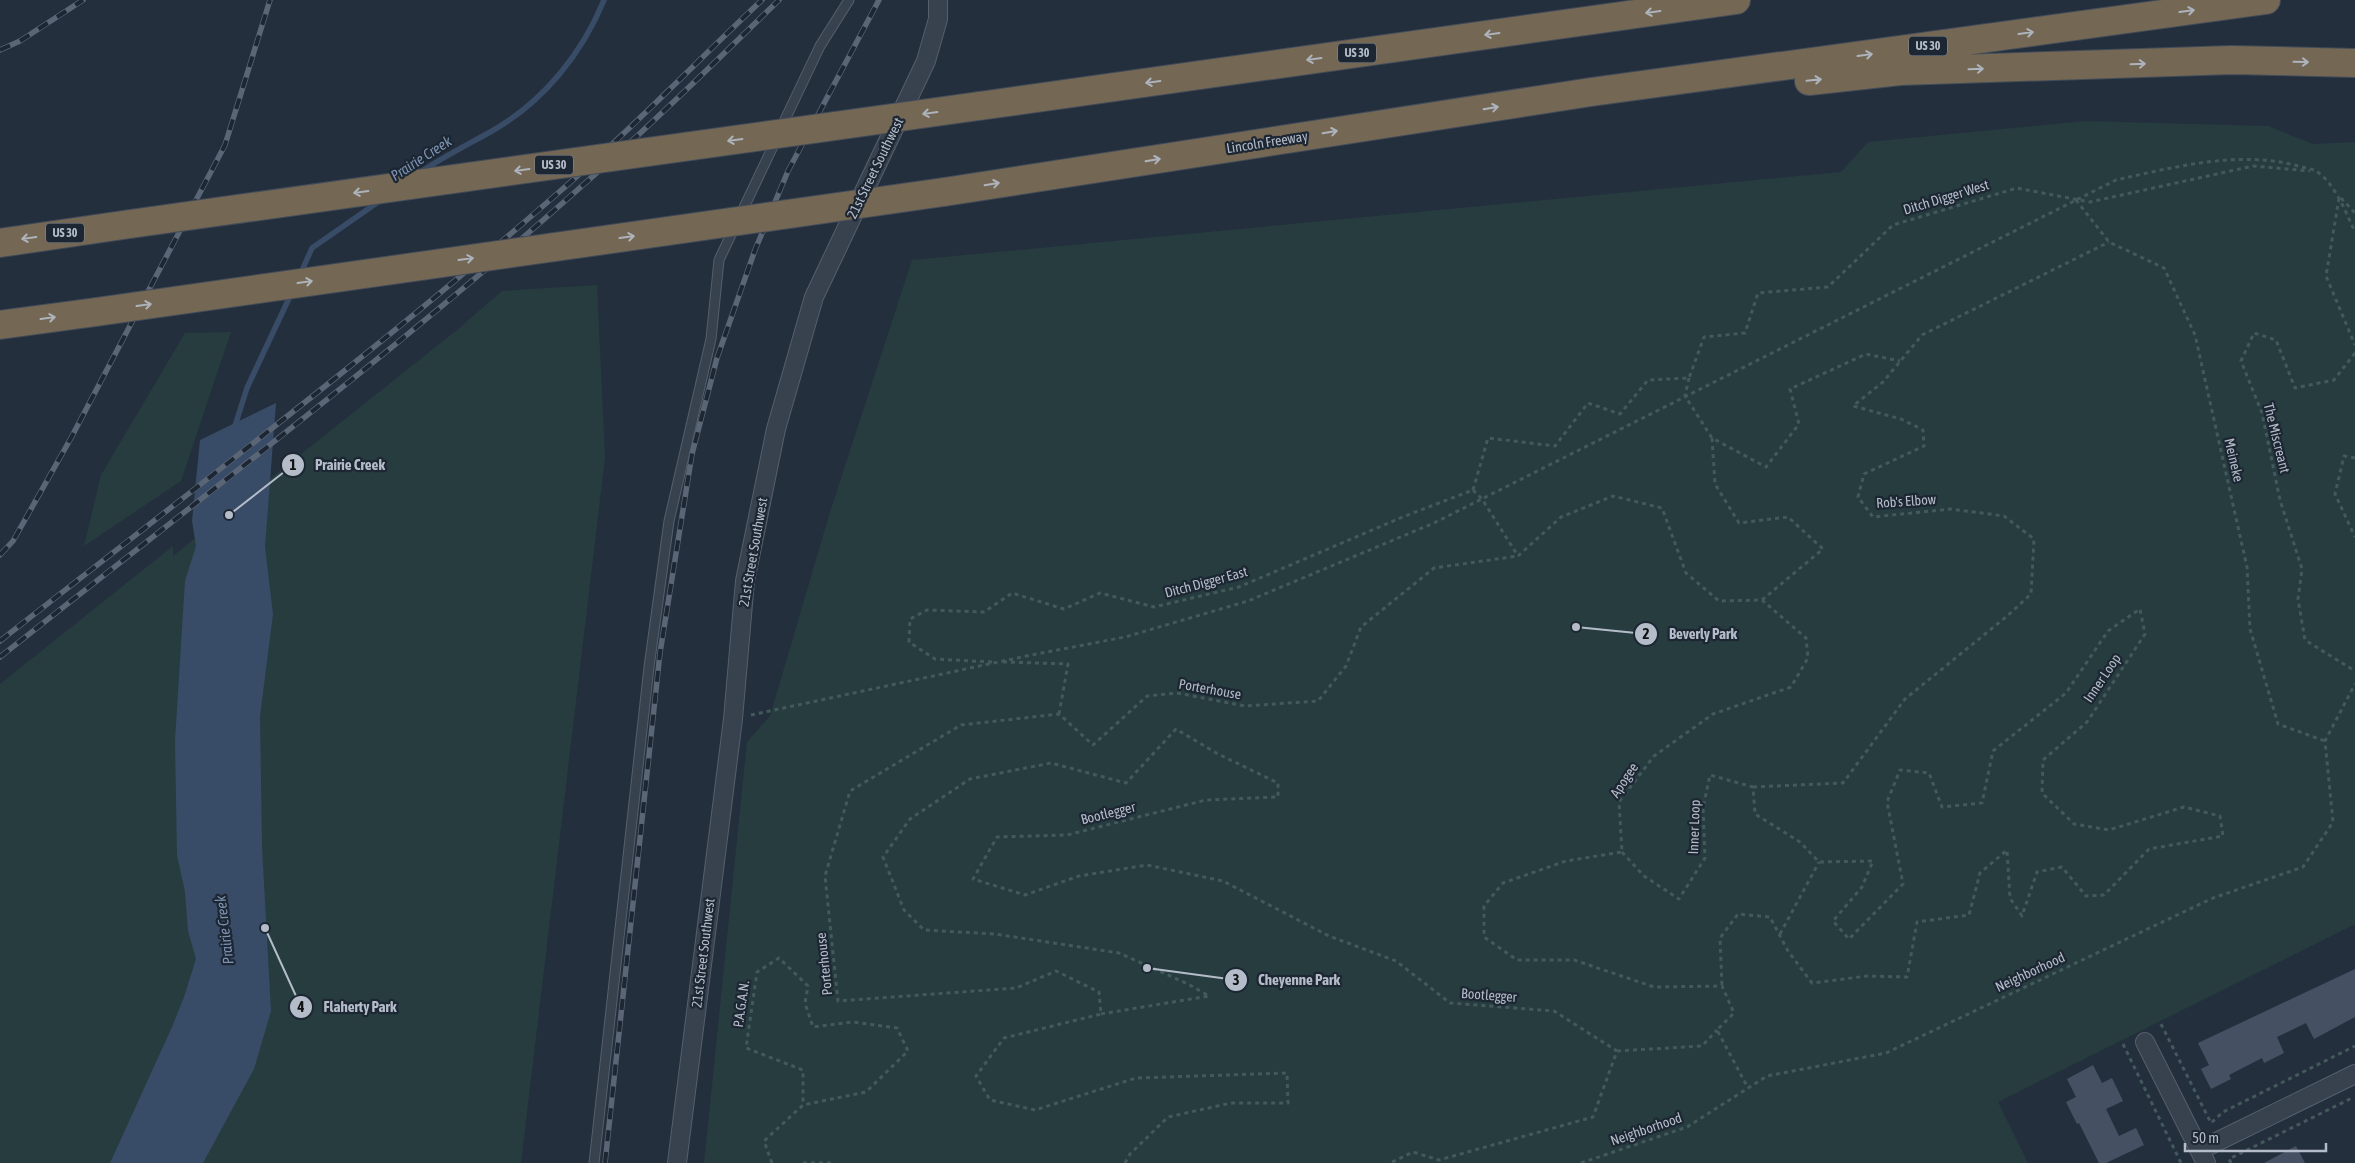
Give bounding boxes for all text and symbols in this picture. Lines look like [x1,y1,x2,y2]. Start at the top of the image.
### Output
one-way arrow [2178,6,2194,16]
one-way arrow [1645,7,1661,17]
one-way arrow [2017,28,2033,38]
one-way arrow [1484,29,1500,39]
road number: US 30 [1909,36,1947,56]
road number: US 30 [1338,44,1376,62]
one-way arrow [1856,50,1872,60]
one-way arrow [1306,54,1322,64]
one-way arrow [2292,57,2309,67]
one-way arrow [2130,60,2146,69]
one-way arrow [1968,64,1984,73]
one-way arrow [1806,75,1822,85]
one-way arrow [1145,77,1161,87]
one-way arrow [1483,102,1499,112]
one-way arrow [923,108,939,118]
street label: 21st Street Southwest [844,115,906,221]
one-way arrow [1322,127,1338,137]
street label: Lincoln Freeway [1225,128,1309,156]
water label: Prairie Creek [387,132,455,184]
one-way arrow [727,135,743,145]
one-way arrow [1144,154,1160,164]
road number: US 30 [535,156,573,174]
one-way arrow [514,165,530,175]
street label: Ditch Digger West [1901,176,1991,218]
one-way arrow [984,179,1000,189]
one-way arrow [353,187,369,197]
road number: US 30 [46,224,84,242]
one-way arrow [618,232,634,242]
one-way arrow [22,234,38,244]
one-way arrow [457,254,473,264]
one-way arrow [296,277,312,287]
one-way arrow [136,300,152,310]
one-way arrow [39,313,55,323]
street label: The Miscreant [2261,401,2293,475]
street label: Meineke [2221,437,2247,483]
callout: Prairie Creek [280,450,395,480]
text: 1 [289,456,297,473]
text: Prairie Creek [315,456,385,473]
street label: Rob's Elbow [1876,491,1937,511]
street label: 21st Street Southwest [736,496,770,608]
street label: Ditch Digger East [1163,563,1249,601]
callout: Beverly Park [1634,619,1747,649]
text: 2 [1642,625,1650,642]
text: Beverly Park [1669,625,1737,642]
street label: Inner Loop [2080,651,2124,705]
street label: Porterhouse [1178,676,1242,702]
street label: Apogee [1607,760,1641,800]
street label: Bootlegger [1079,798,1138,828]
street label: Inner Loop [1685,799,1703,855]
water label: Prairie Creek [211,894,237,965]
street label: 21st Street Southwest [688,897,718,1009]
street label: Porterhouse [813,932,835,996]
street label: Neighborhood [1993,949,2067,995]
callout: Cheyenne Park [1223,965,1350,995]
text: 3 [1232,971,1240,988]
text: Cheyenne Park [1258,971,1340,988]
street label: P.A.G.A.N. [730,980,752,1028]
street label: Bootlegger [1461,985,1518,1005]
callout: Flaherty Park [289,992,407,1022]
text: 4 [296,998,305,1015]
text: Flaherty Park [324,998,397,1015]
street label: Neighborhood [1608,1109,1684,1149]
scale bar [2185,1120,2326,1152]
text: 50 m [2192,1129,2219,1146]

